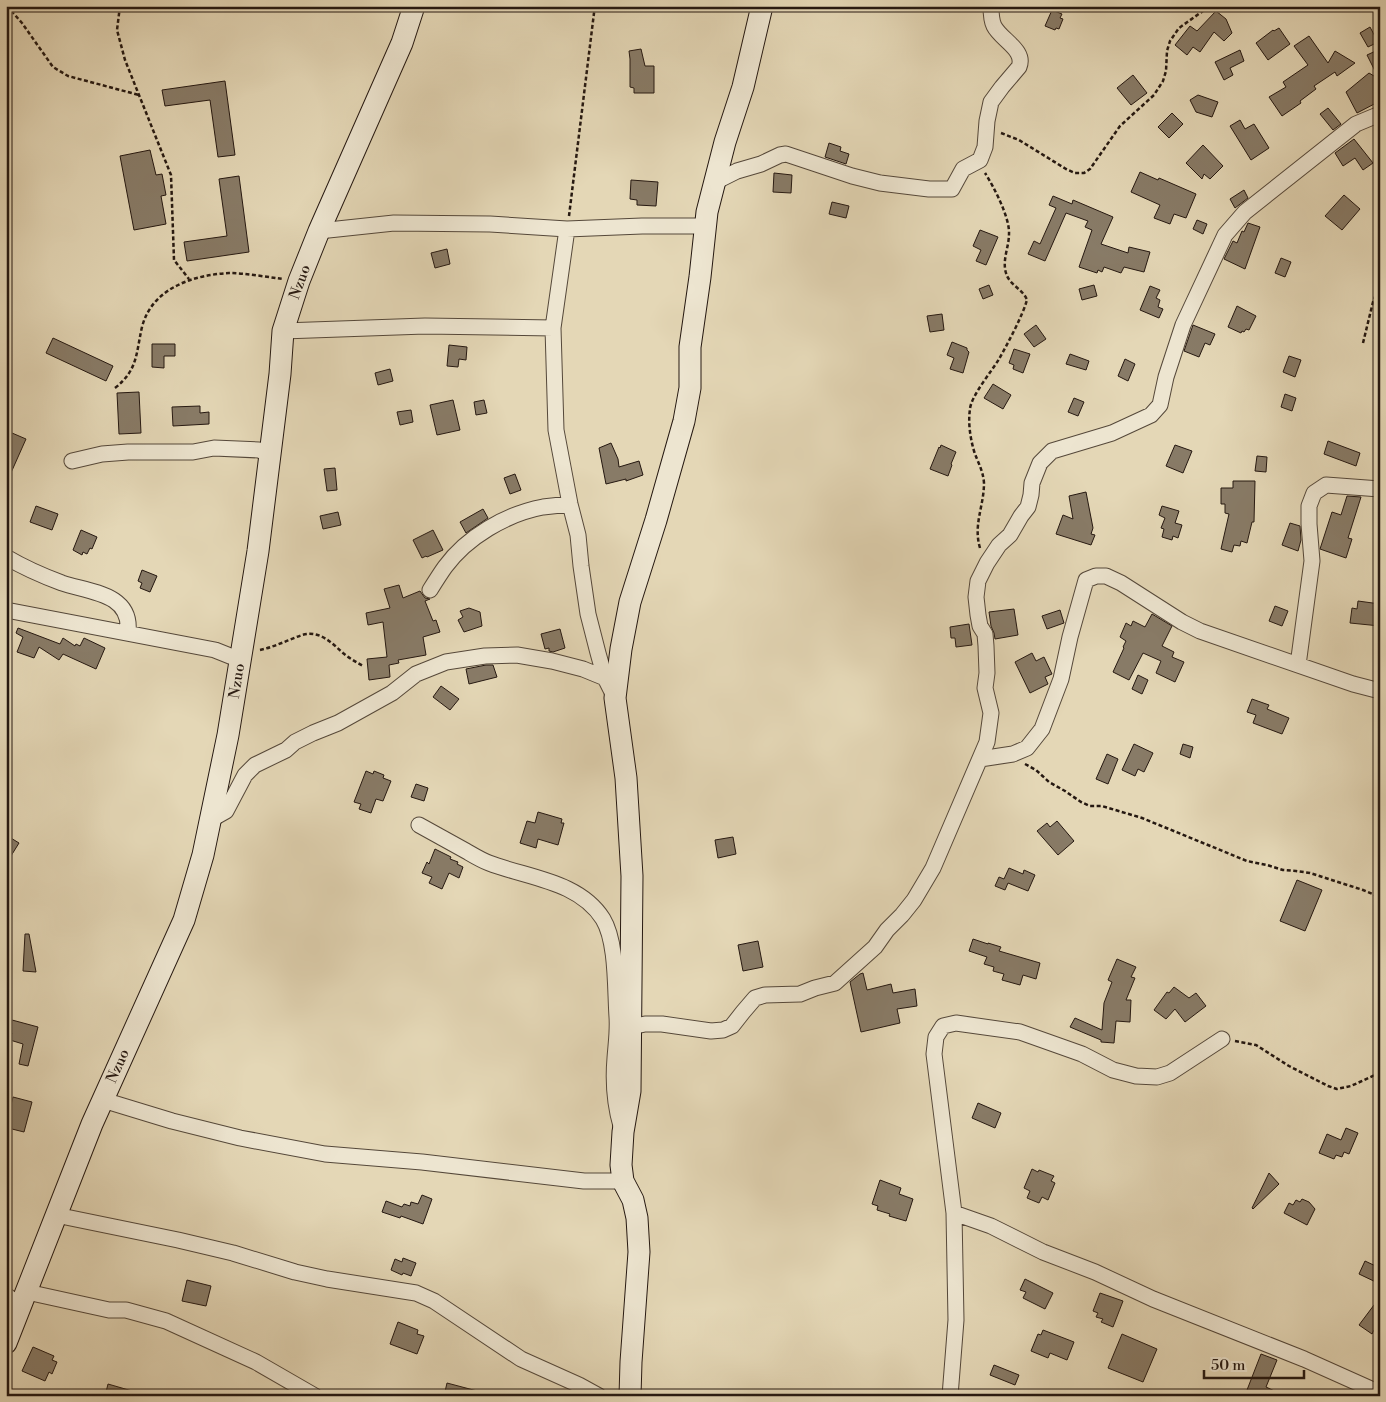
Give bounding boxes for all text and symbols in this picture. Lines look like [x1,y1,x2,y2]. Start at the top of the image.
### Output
street label: Nzuo [285,262,315,302]
street label: Nzuo [225,662,249,700]
street label: Nzuo [102,1046,134,1086]
scale bar [1204,1347,1304,1379]
text: 50 m [1211,1356,1245,1375]

